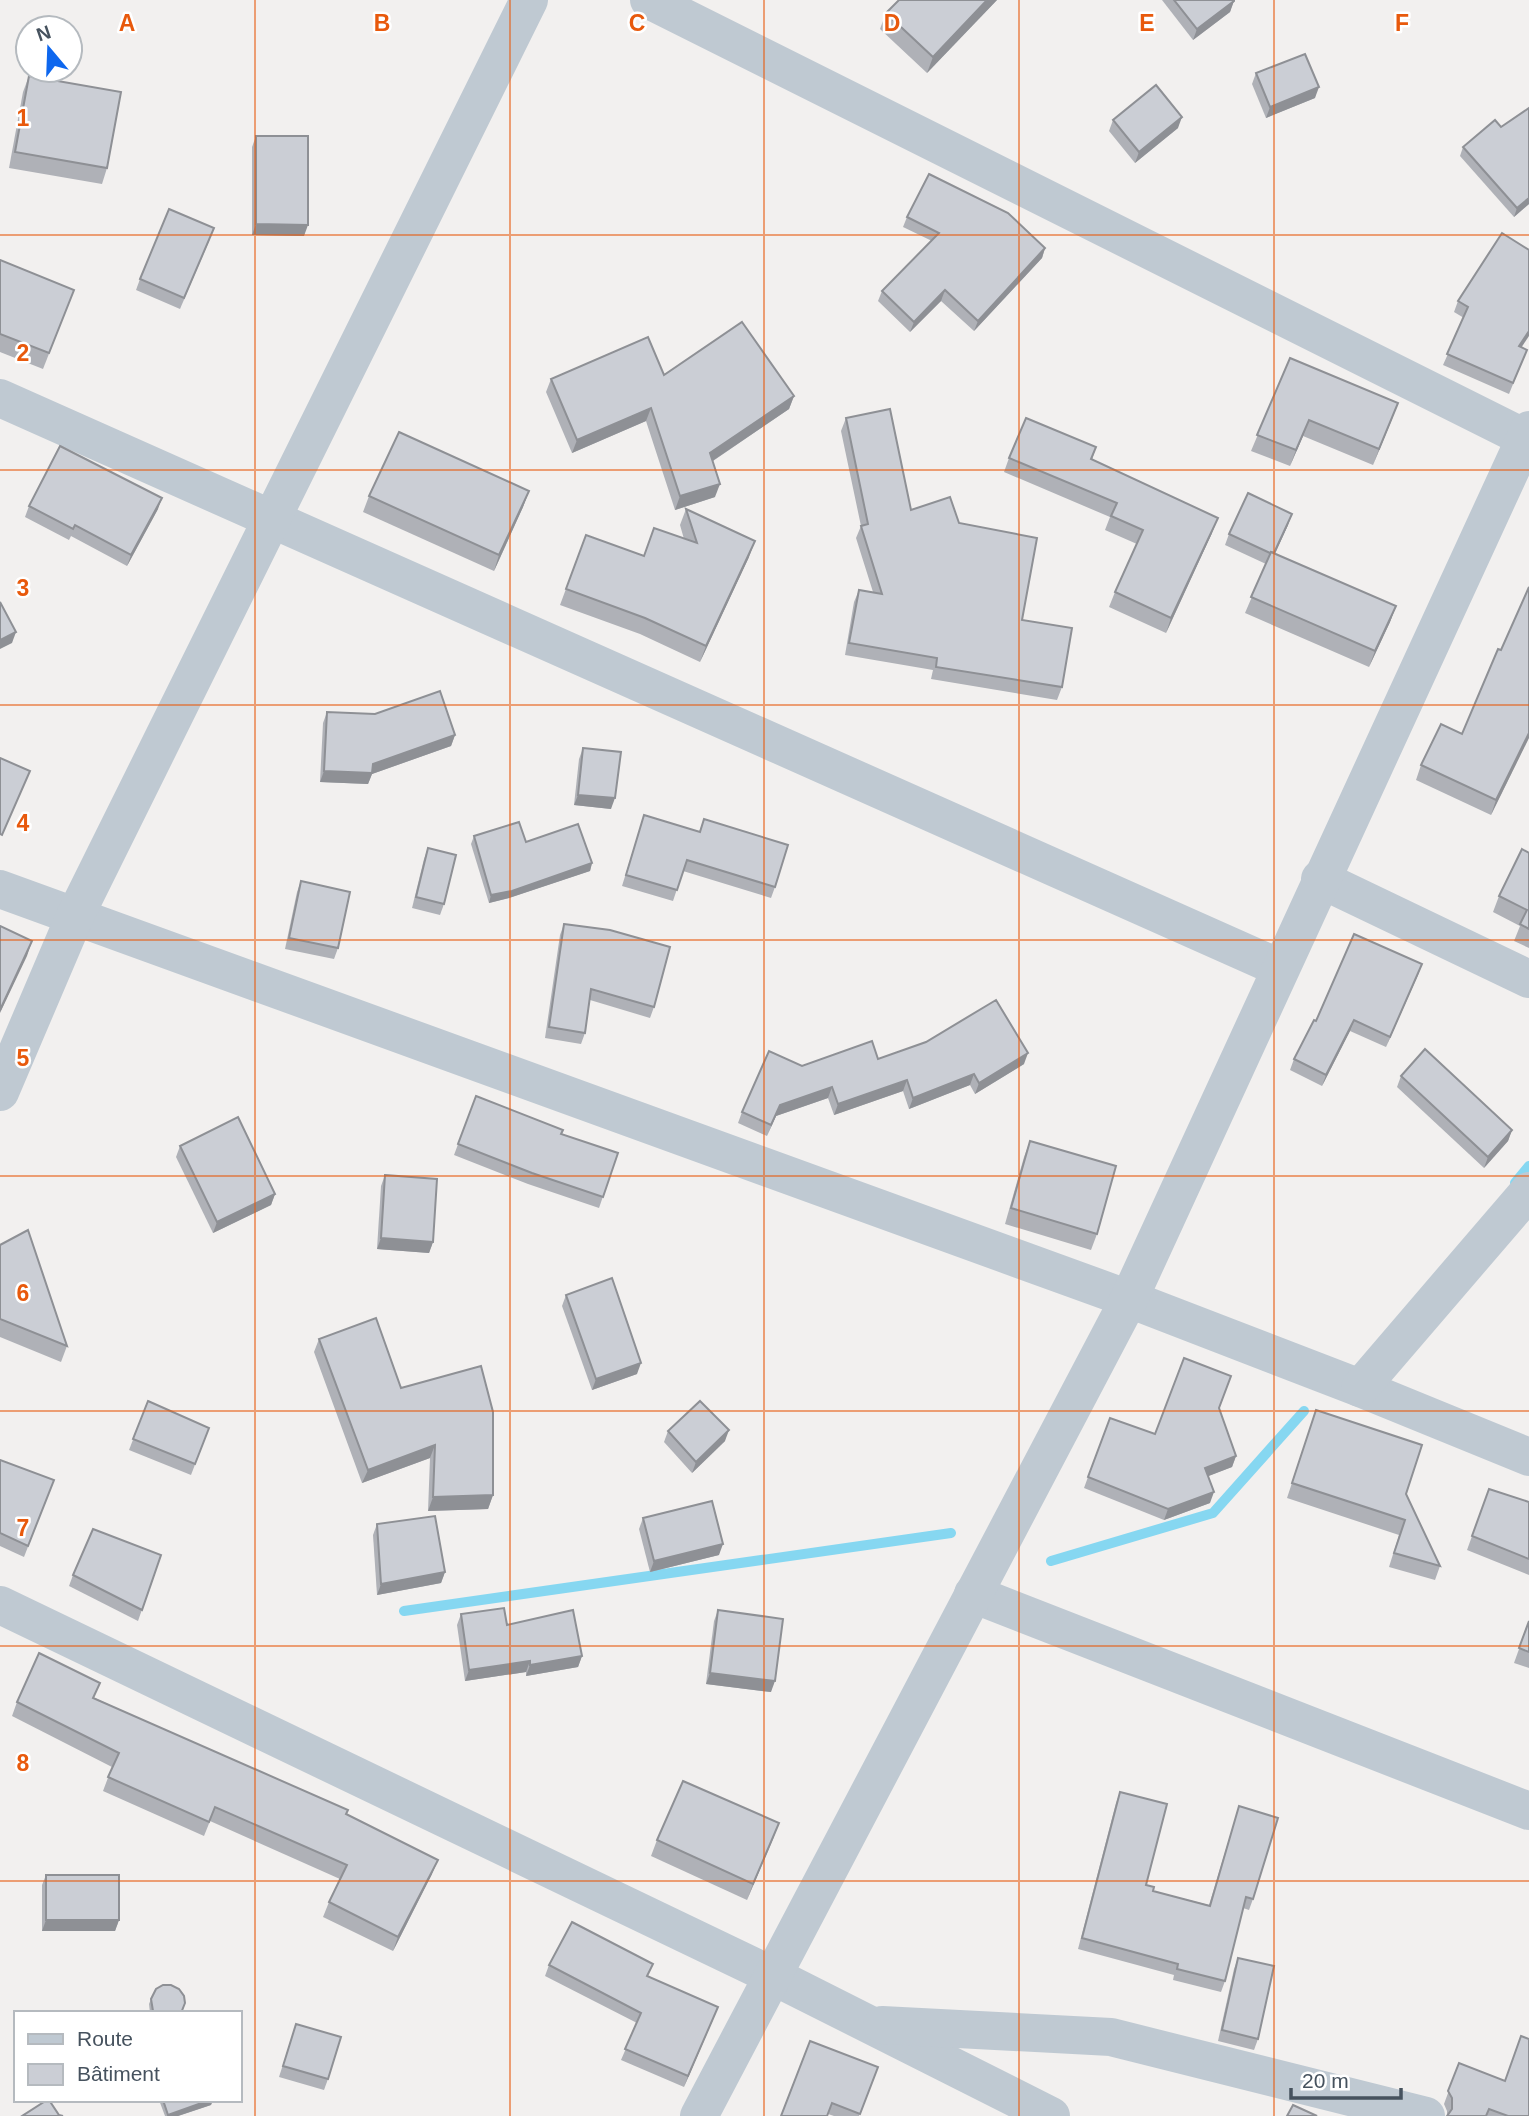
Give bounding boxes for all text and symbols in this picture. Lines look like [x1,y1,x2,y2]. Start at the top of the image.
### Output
text: A [119,10,135,36]
text: B [374,10,390,36]
text: C [629,10,645,36]
text: D [884,10,900,36]
text: E [1139,10,1155,36]
text: F [1395,10,1409,36]
north arrow [14,14,84,84]
text: N [34,21,54,46]
text: 1 [17,105,30,131]
text: 2 [17,340,29,366]
text: 3 [17,575,29,601]
text: 4 [17,810,30,836]
text: 5 [17,1045,30,1071]
text: 6 [17,1280,29,1306]
text: 7 [17,1515,29,1541]
text: 8 [17,1750,30,1776]
legend [14,2011,242,2102]
text: Route [77,2027,133,2050]
scale bar [1291,2056,1401,2100]
text: Bâtiment [77,2062,160,2085]
text: 20 m [1302,2069,1349,2092]

